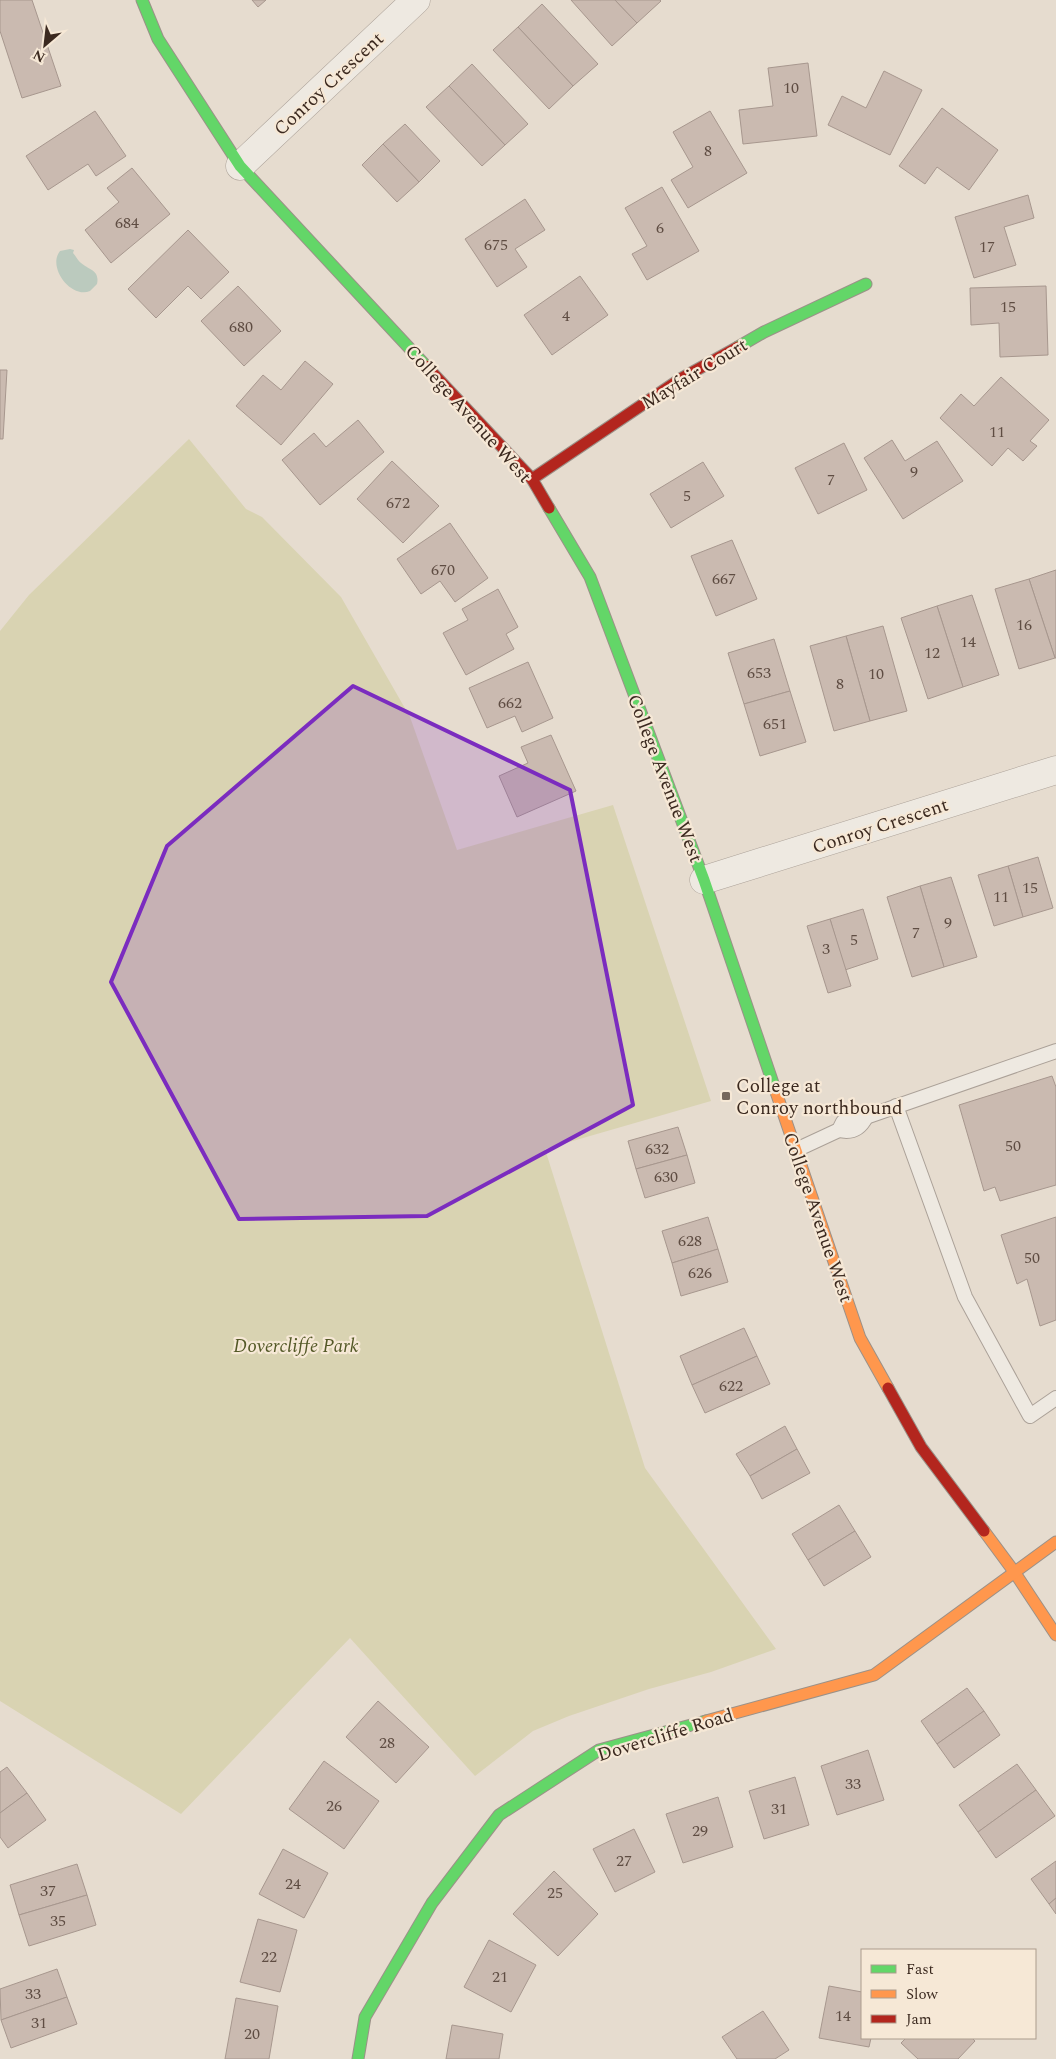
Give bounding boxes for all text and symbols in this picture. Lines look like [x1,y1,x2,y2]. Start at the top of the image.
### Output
north arrow [20,20,70,70]
street label: Conroy Crescent [267,25,391,143]
text: N [29,44,49,68]
house number: 10 [783,76,799,100]
house number: 8 [704,139,712,163]
house number: 684 [115,211,139,235]
house number: 6 [656,216,664,240]
house number: 675 [484,233,508,257]
house number: 17 [979,235,995,259]
house number: 15 [1000,295,1016,319]
house number: 4 [562,304,570,328]
house number: 680 [229,315,253,339]
street label: Mayfair Court [636,331,754,418]
street label: College Avenue West [397,338,538,490]
house number: 11 [989,420,1005,444]
house number: 9 [910,460,918,484]
house number: 7 [827,468,835,492]
house number: 5 [683,484,691,508]
house number: 672 [386,491,410,515]
house number: 670 [431,558,455,582]
house number: 667 [712,567,736,591]
house number: 16 [1016,613,1032,637]
house number: 14 [960,630,976,654]
house number: 12 [924,641,940,665]
house number: 653 [747,661,771,685]
house number: 10 [868,662,884,686]
house number: 8 [836,672,844,696]
street label: College Avenue West [619,690,710,867]
house number: 662 [498,691,522,715]
house number: 651 [763,712,787,736]
street label: Conroy Crescent [809,791,953,862]
house number: 15 [1022,876,1038,900]
house number: 11 [993,885,1009,909]
house number: 9 [944,911,952,935]
house number: 7 [912,921,920,945]
house number: 5 [850,928,858,952]
house number: 3 [822,937,830,961]
place label: College at Conroy northbound [736,1072,903,1123]
marker: College at Conroy northbound [720,1090,732,1102]
street label: College Avenue West [775,1129,860,1307]
house number: 50 [1005,1134,1021,1158]
house number: 632 [645,1137,669,1161]
house number: 630 [654,1165,678,1189]
house number: 628 [678,1229,702,1253]
house number: 50 [1024,1246,1040,1270]
house number: 626 [688,1261,712,1285]
park label: Dovercliffe Park [233,1332,359,1361]
house number: 622 [719,1374,743,1398]
street label: Dovercliffe Road [594,1701,737,1770]
house number: 28 [379,1731,395,1755]
house number: 33 [845,1772,861,1796]
house number: 26 [326,1794,342,1818]
house number: 31 [771,1797,787,1821]
house number: 29 [692,1819,708,1843]
house number: 27 [616,1849,632,1873]
house number: 24 [285,1872,301,1896]
house number: 37 [40,1879,56,1903]
house number: 25 [547,1881,563,1905]
house number: 35 [50,1909,66,1933]
house number: 22 [261,1945,277,1969]
legend [861,1949,1036,2039]
text: Fast [906,1958,934,1981]
house number: 21 [492,1965,508,1989]
house number: 33 [25,1982,41,2006]
text: Slow [906,1983,938,2006]
house number: 14 [835,2004,851,2028]
text: Jam [906,2008,932,2031]
house number: 31 [31,2011,47,2035]
house number: 20 [244,2022,260,2046]

